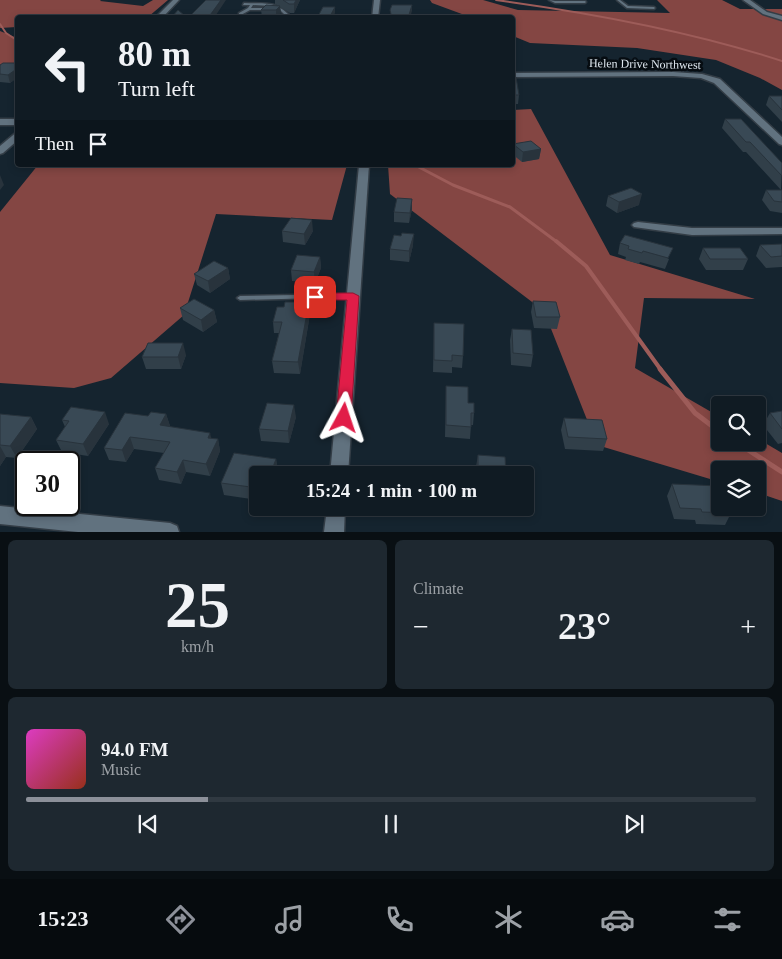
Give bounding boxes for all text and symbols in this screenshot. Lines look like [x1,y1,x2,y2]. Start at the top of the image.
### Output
icon: left [35,35,100,100]
text: 80 m [118,35,191,74]
street label: Helen Drive Northwest [589,56,702,72]
text: Turn left [118,76,195,101]
icon: arrive [84,130,112,158]
text: Then [35,133,74,154]
pin [294,276,336,318]
icon: arrive [301,283,329,311]
position arrow [317,391,369,443]
map controls [711,396,766,516]
button: search [711,396,766,451]
speed limit sign: 30 [15,451,80,516]
button: layers [711,461,766,516]
text: 15:24 · 1 min · 100 m [306,480,477,501]
text: 25 [165,569,230,641]
text: Climate [413,580,464,597]
text: 23° [558,605,611,647]
text: − [413,611,429,642]
text: + [740,611,756,642]
text: km/h [181,638,214,655]
text: 94.0 FM [101,739,169,760]
text: Music [101,761,141,778]
icon: previous [134,810,162,838]
icon: pause [377,810,405,838]
icon: next [620,810,648,838]
icon: directions [163,902,198,937]
icon: music [272,902,307,937]
icon: phone [382,902,417,937]
icon: climate [491,902,526,937]
icon: car [600,902,635,937]
icon: filters [710,902,745,937]
text: 15:23 [37,906,89,931]

